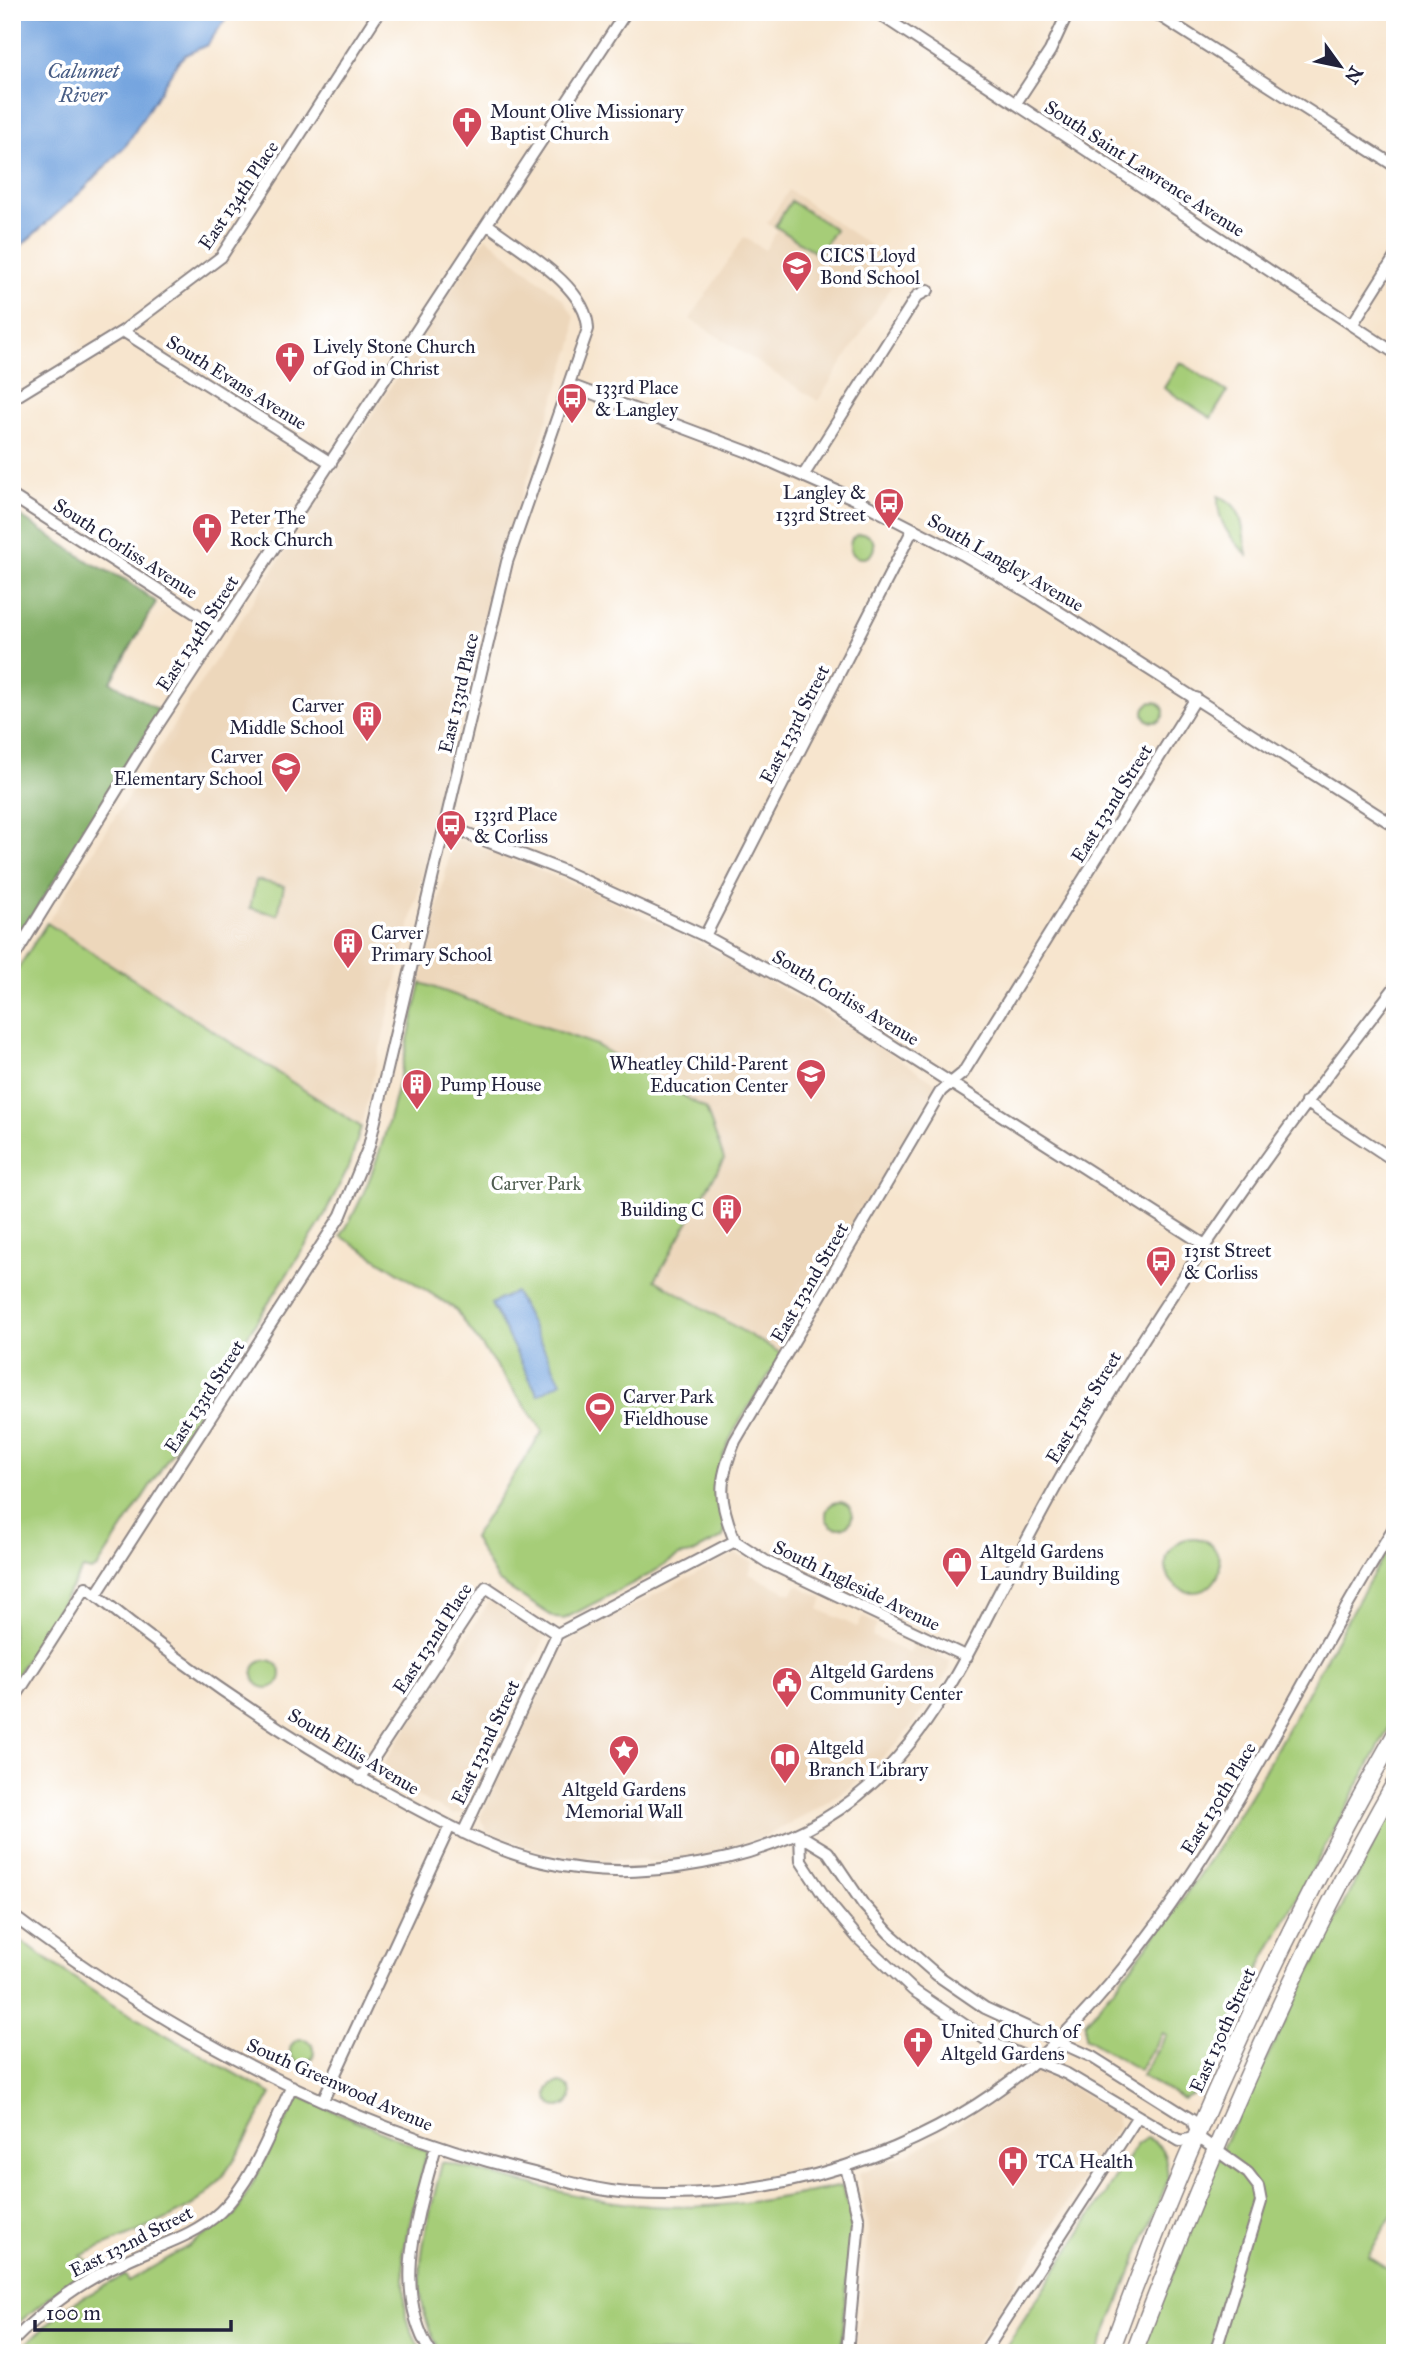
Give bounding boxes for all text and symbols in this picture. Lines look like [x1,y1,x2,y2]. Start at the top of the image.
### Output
north arrow [1306,32,1376,102]
water label: Calumet River [47,58,120,108]
text: N [1340,62,1368,88]
street label: South Saint Lawrence Avenue [1040,95,1249,242]
place label: Mount Olive Missionary Baptist Church [490,100,685,145]
church icon: Mount Olive Missionary Baptist Church [450,105,484,149]
street label: East 134th Place [194,136,283,254]
place label: CICS Lloyd Bond School [820,244,921,289]
school or university icon: CICS Lloyd Bond School [780,249,814,293]
street label: South Evans Avenue [162,330,311,435]
place label: Lively Stone Church of God in Christ [313,335,476,380]
church icon: Lively Stone Church of God in Christ [273,340,307,384]
place label: 133rd Place & Langley [595,376,679,422]
bus stop icon: 133rd Place & Langley [555,381,589,425]
place label: Langley & 133rd Street [775,481,866,526]
bus stop icon: Langley & 133rd Street [872,486,906,530]
street label: South Corliss Avenue [49,493,202,604]
place label: Peter The Rock Church [230,506,333,551]
street label: South Langley Avenue [923,508,1088,617]
church icon: Peter The Rock Church [190,511,224,555]
street label: East 134th Street [151,571,244,696]
street label: East 133rd Place [433,631,484,755]
street label: East 133rd Street [755,661,834,787]
place label: Carver Middle School [229,694,345,739]
building icon: Carver Middle School [350,699,384,743]
street label: East 132nd Street [1066,740,1157,867]
place label: Carver Elementary School [114,745,264,790]
school or university icon: Carver Elementary School [269,750,303,794]
place label: 133rd Place & Corliss [474,803,557,848]
bus stop icon: 133rd Place & Corliss [434,808,468,852]
place label: Carver Primary School [371,921,493,966]
building icon: Carver Primary School [331,926,365,970]
street label: South Corliss Avenue [768,945,923,1050]
place label: Wheatley Child-Parent Education Center [609,1052,789,1097]
school or university icon: Wheatley Child-Parent Education Center [794,1057,828,1101]
building icon: Pump House [400,1067,434,1111]
place label: Pump House [440,1073,542,1096]
park label: Carver Park [491,1172,582,1195]
building icon: Building C [710,1192,744,1236]
place label: Building C [620,1198,704,1222]
street label: East 132nd Street [766,1218,853,1346]
place label: 131st Street & Corliss [1184,1239,1272,1284]
bus stop icon: 131st Street & Corliss [1144,1244,1178,1288]
street label: East 133rd Street [159,1335,250,1457]
street label: East 131st Street [1041,1347,1126,1468]
place label: Carver Park Fieldhouse [623,1385,714,1430]
sports icon: Carver Park Fieldhouse [583,1390,617,1434]
street label: South Ingleside Avenue [769,1535,944,1637]
place label: Altgeld Gardens Laundry Building [979,1540,1119,1586]
shop icon: Altgeld Gardens Laundry Building [940,1545,974,1589]
street label: East 132nd Place [388,1578,477,1698]
place label: Altgeld Gardens Community Center [809,1660,963,1705]
public building icon: Altgeld Gardens Community Center [770,1665,804,1709]
street label: East 132nd Street [447,1676,525,1808]
street label: South Ellis Avenue [284,1703,424,1800]
place icon: Altgeld Gardens Memorial Wall [607,1733,641,1777]
place label: Altgeld Branch Library [807,1736,929,1781]
street label: East 130th Place [1176,1738,1261,1859]
library icon: Altgeld Branch Library [768,1741,802,1785]
place label: Altgeld Gardens Memorial Wall [561,1778,686,1823]
street label: East 130th Street [1185,1964,1260,2096]
place label: United Church of Altgeld Gardens [940,2020,1081,2066]
church icon: United Church of Altgeld Gardens [901,2025,935,2069]
street label: South Greenwood Avenue [243,2033,437,2136]
hospital icon: TCA Health [996,2144,1030,2188]
place label: TCA Health [1036,2150,1134,2173]
street label: East 132nd Street [66,2200,197,2282]
scale bar [35,2288,231,2332]
text: 100 m [46,2300,101,2326]

